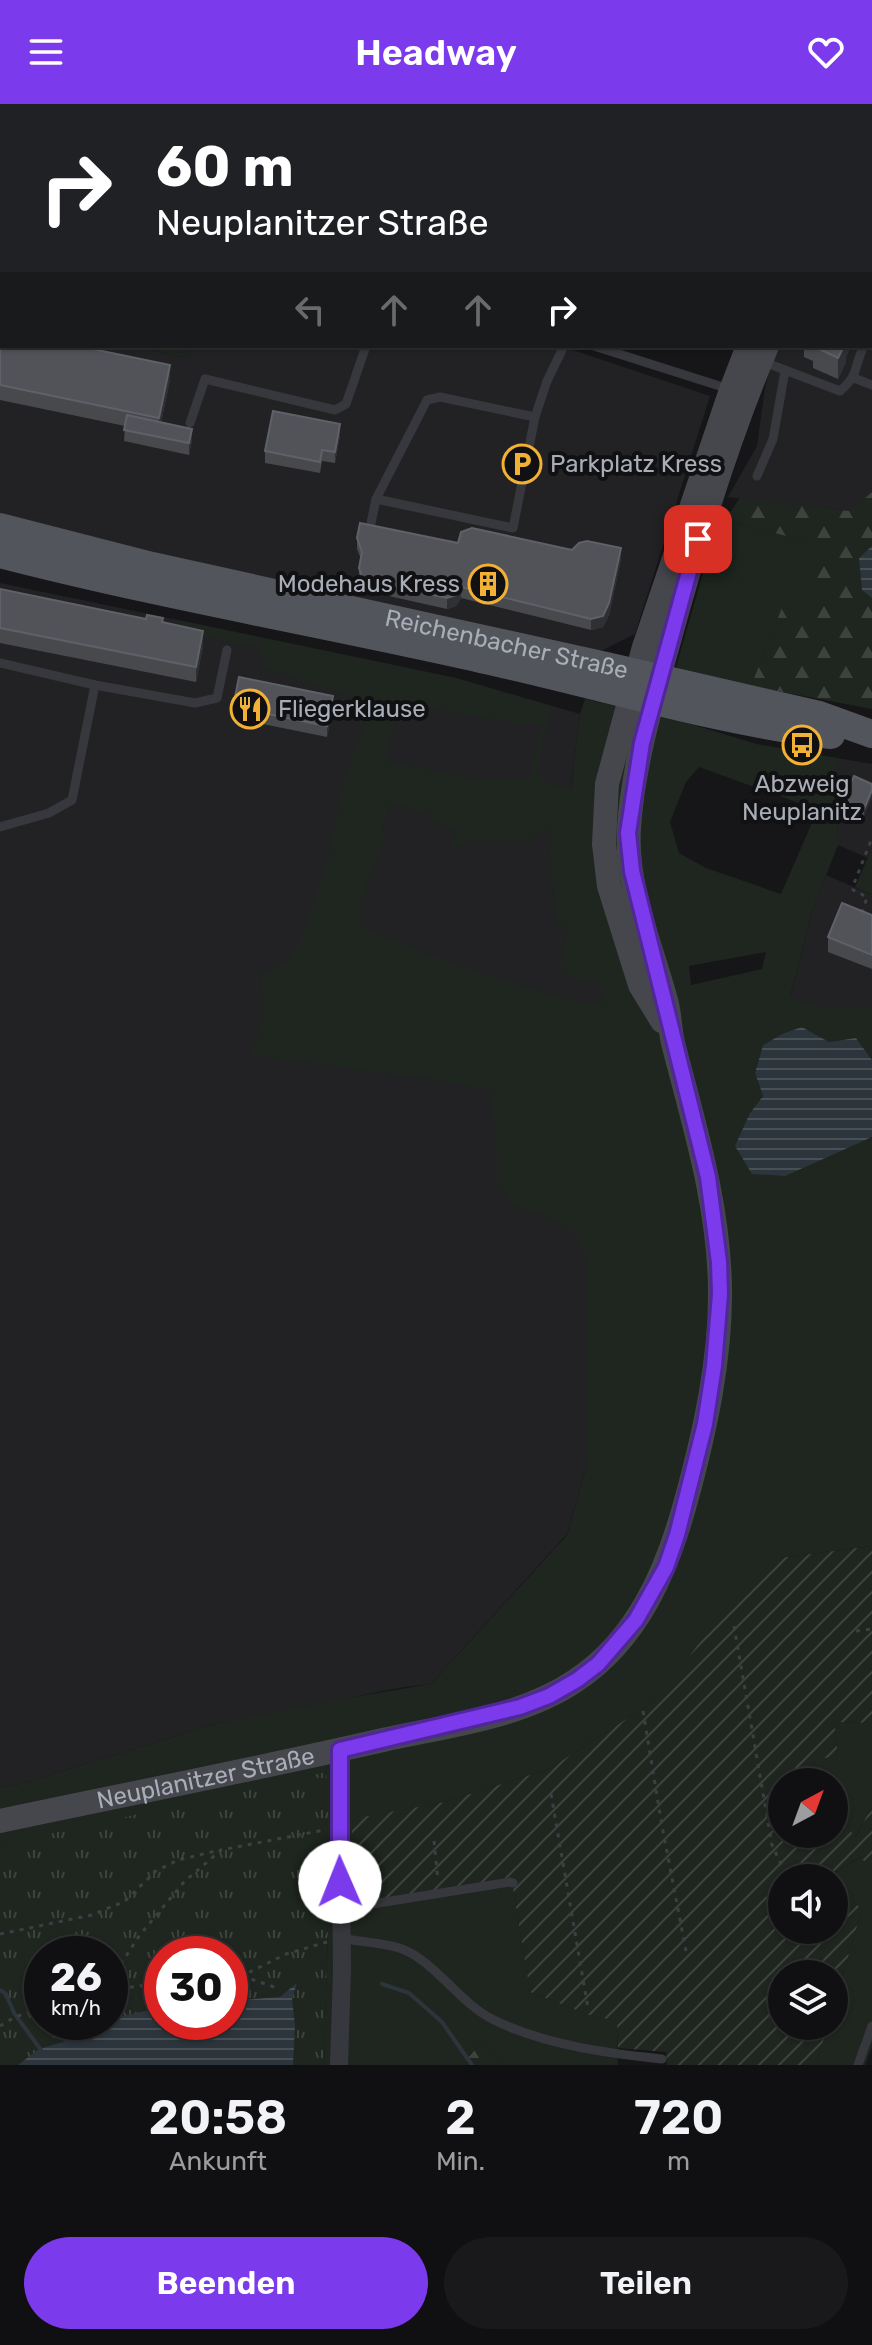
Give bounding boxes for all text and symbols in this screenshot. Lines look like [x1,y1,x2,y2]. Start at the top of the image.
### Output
icon: menu [24,30,68,74]
icon: heart [804,30,848,74]
text: Headway [355,31,517,74]
text: 60 m [156,134,294,200]
icon: right [24,136,128,240]
text: Neuplanitzer Straße [156,201,489,244]
icon: left [288,288,332,332]
icon: ahead [372,288,416,332]
icon: ahead [456,288,500,332]
icon: right [540,288,584,332]
parking icon: Parkplatz Kress [501,443,543,485]
place label: Parkplatz Kress [550,450,722,478]
pin [664,505,732,573]
icon: arrive [676,517,720,561]
building icon: Modehaus Kress [467,563,509,605]
place label: Modehaus Kress [278,570,460,598]
street label: Reichenbacher Straße [382,604,631,685]
restaurant icon: Fliegerklause [229,688,271,730]
place label: Fliegerklause [278,695,426,723]
bus stop icon: Abzweig Neuplanitz [781,724,823,766]
place label: Abzweig Neuplanitz [742,770,862,826]
street label: Neuplanitzer Straße [94,1742,317,1815]
north arrow [768,1768,848,1848]
map controls [768,1768,848,2040]
position arrow [298,1840,382,1924]
button: sound [768,1864,848,1944]
speed limit sign: 30 [144,1936,248,2040]
text: 26 [50,1954,102,2001]
button: layers [768,1960,848,2040]
text: km/h [51,1996,101,2020]
text: 20:58 [149,2089,287,2146]
text: 2 [445,2089,476,2146]
text: 720 [634,2089,723,2146]
text: Ankunft [169,2146,267,2177]
text: Min. [436,2146,485,2177]
text: m [667,2146,690,2177]
button: Beenden [24,2237,428,2329]
button: Teilen [444,2237,848,2329]

